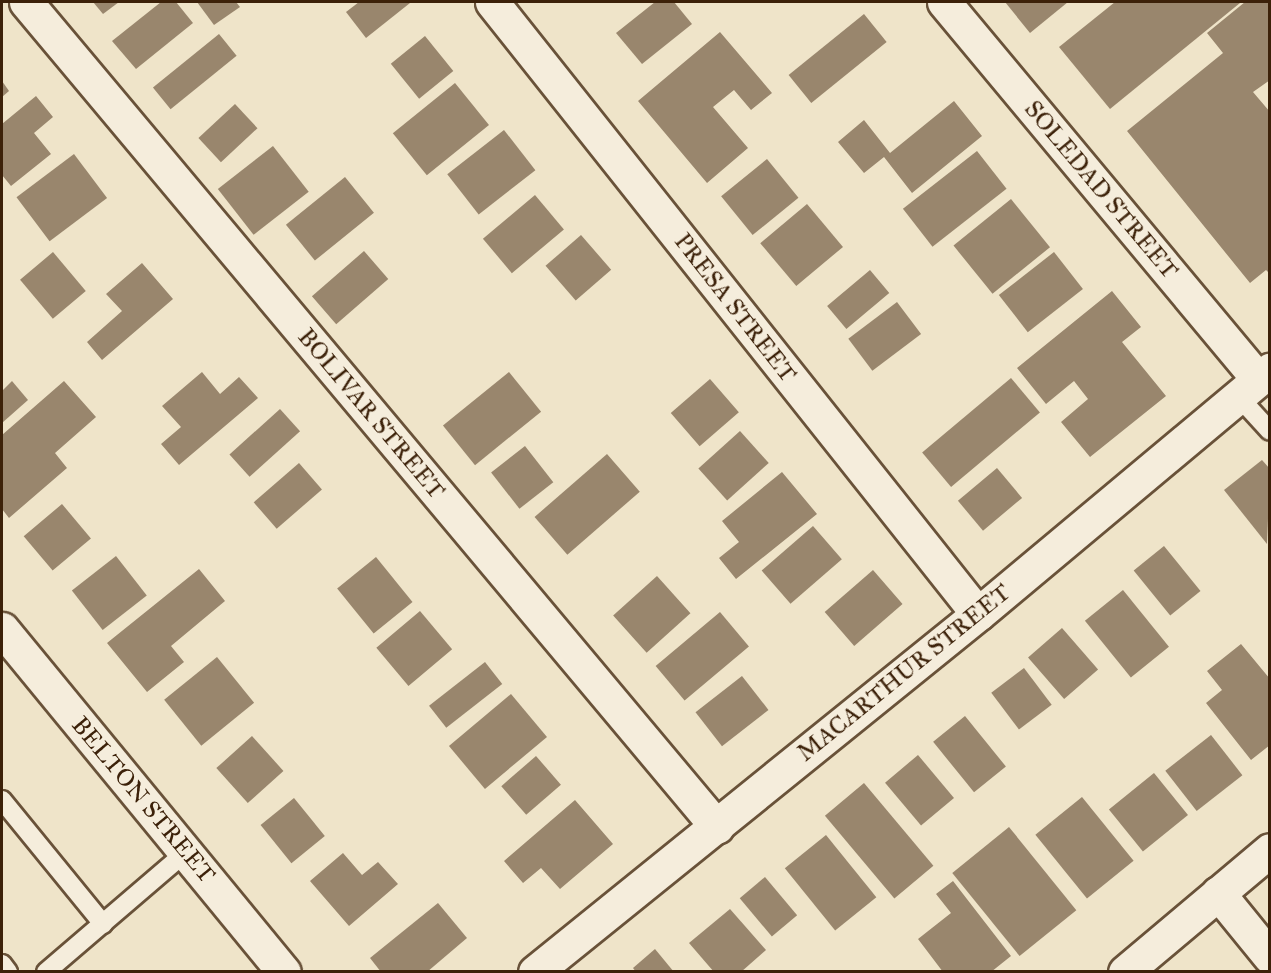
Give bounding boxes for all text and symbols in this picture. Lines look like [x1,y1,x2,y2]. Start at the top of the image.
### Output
street label: SOLEDAD STREET [1018,95,1184,285]
street label: PRESA STREET [668,228,802,388]
street label: BOLIVAR STREET [291,323,451,505]
street label: MACARTHUR STREET [792,578,1016,768]
street label: BELTON STREET [65,711,221,889]

